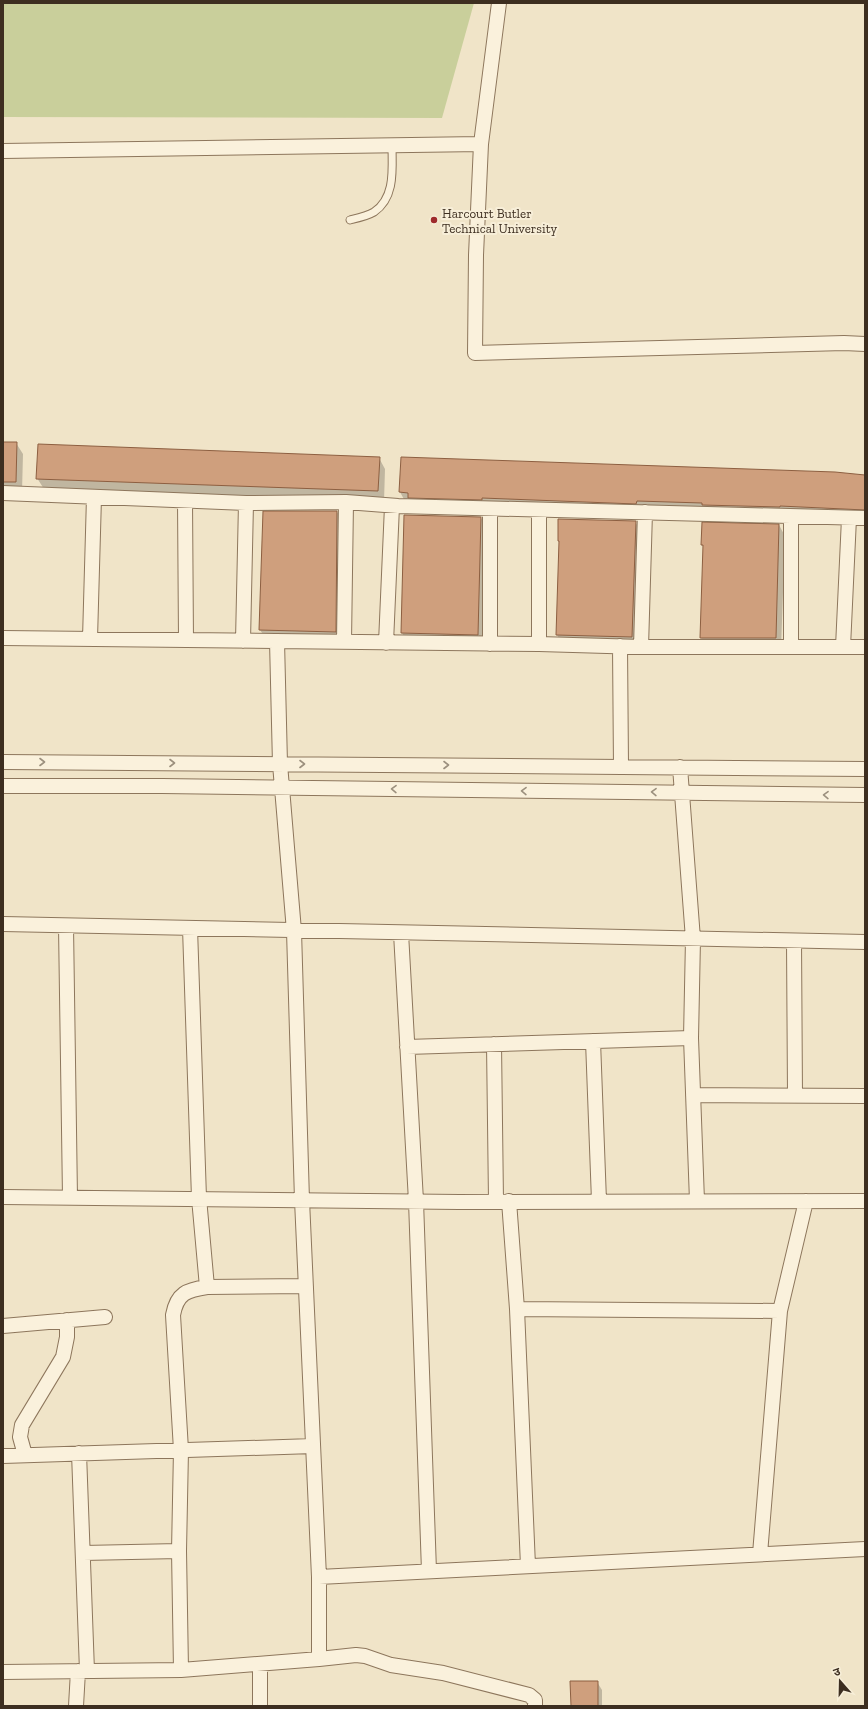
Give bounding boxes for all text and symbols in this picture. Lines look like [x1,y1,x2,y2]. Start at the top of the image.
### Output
place label: Harcourt Butler Technical University [442,206,557,236]
marker: Harcourt Butler Technical University [429,215,439,225]
one-way arrow [39,758,45,766]
one-way arrow [169,759,175,767]
one-way arrow [299,760,305,768]
one-way arrow [443,761,449,769]
one-way arrow [391,785,397,793]
one-way arrow [521,787,527,795]
one-way arrow [651,788,657,797]
one-way arrow [823,791,829,799]
north arrow [820,1661,860,1701]
text: उ [832,1665,843,1679]

